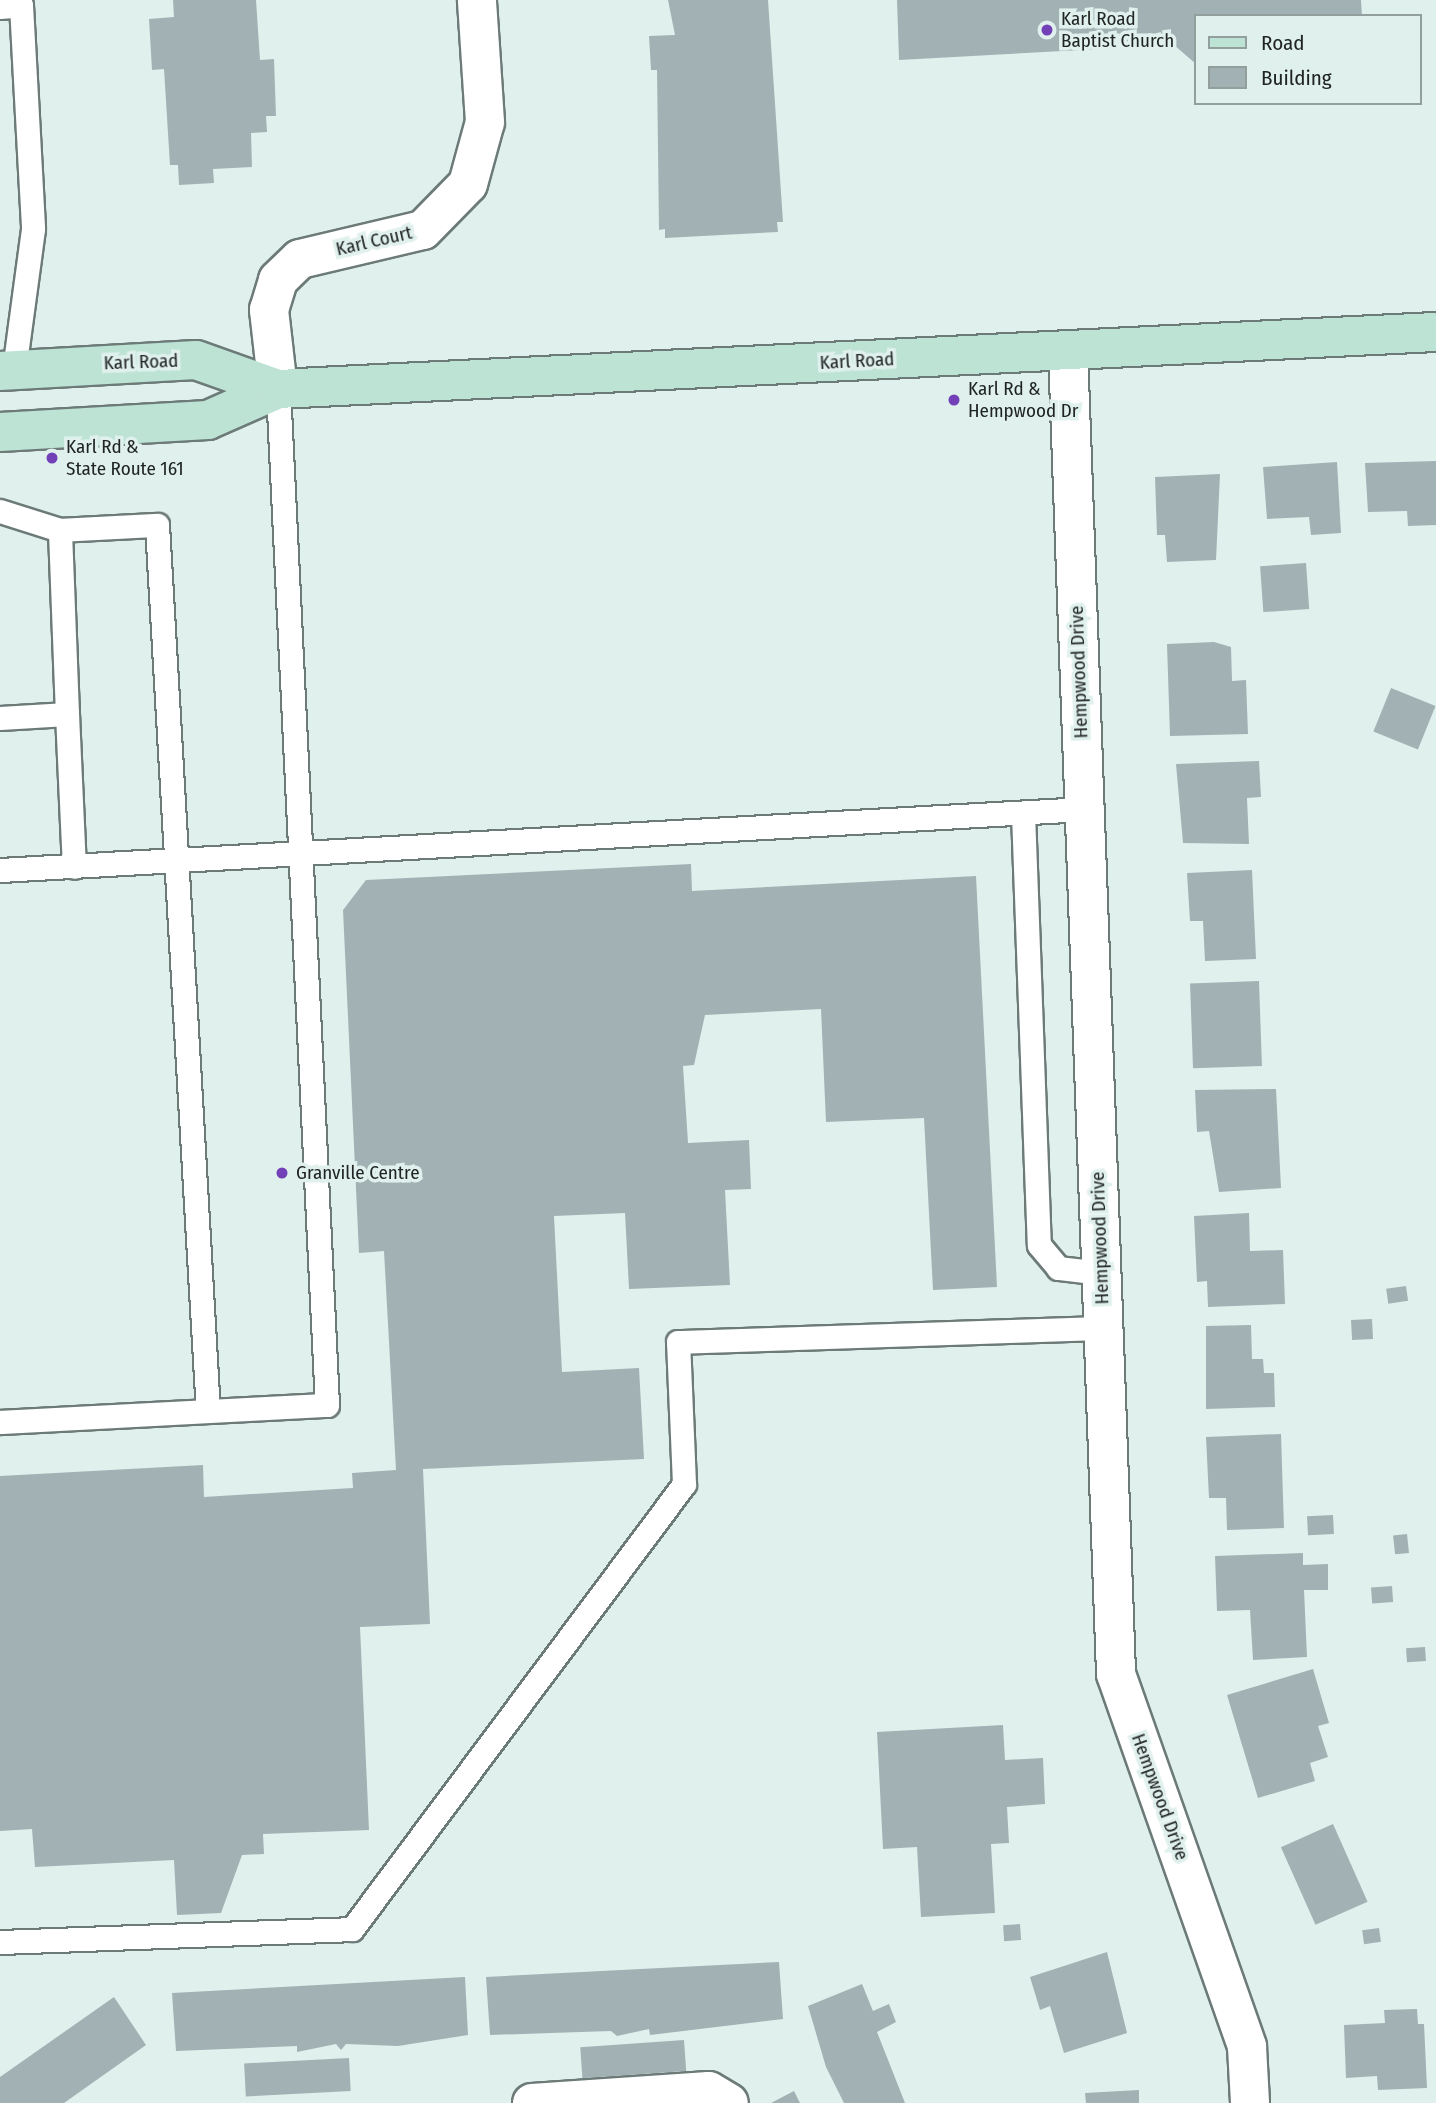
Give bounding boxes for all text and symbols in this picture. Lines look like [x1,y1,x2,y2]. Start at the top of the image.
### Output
place label: Karl Road Baptist Church [1061,8,1174,52]
legend [1194,14,1422,105]
marker: Karl Road Baptist Church [1039,22,1055,38]
text: Road [1261,30,1305,56]
text: Building [1261,65,1332,91]
street label: Karl Court [334,221,414,261]
street label: Karl Road [819,348,895,374]
street label: Karl Road [103,349,179,375]
place label: Karl Rd & Hempwood Dr [968,378,1078,422]
marker: Karl Rd & Hempwood Dr [946,392,962,408]
place label: Karl Rd & State Route 161 [66,436,184,480]
marker: Karl Rd & State Route 161 [44,450,60,466]
street label: Hempwood Drive [1065,605,1093,739]
place label: Granville Centre [296,1162,420,1184]
marker: Granville Centre [274,1165,290,1181]
street label: Hempwood Drive [1086,1171,1114,1305]
street label: Hempwood Drive [1127,1731,1193,1863]

